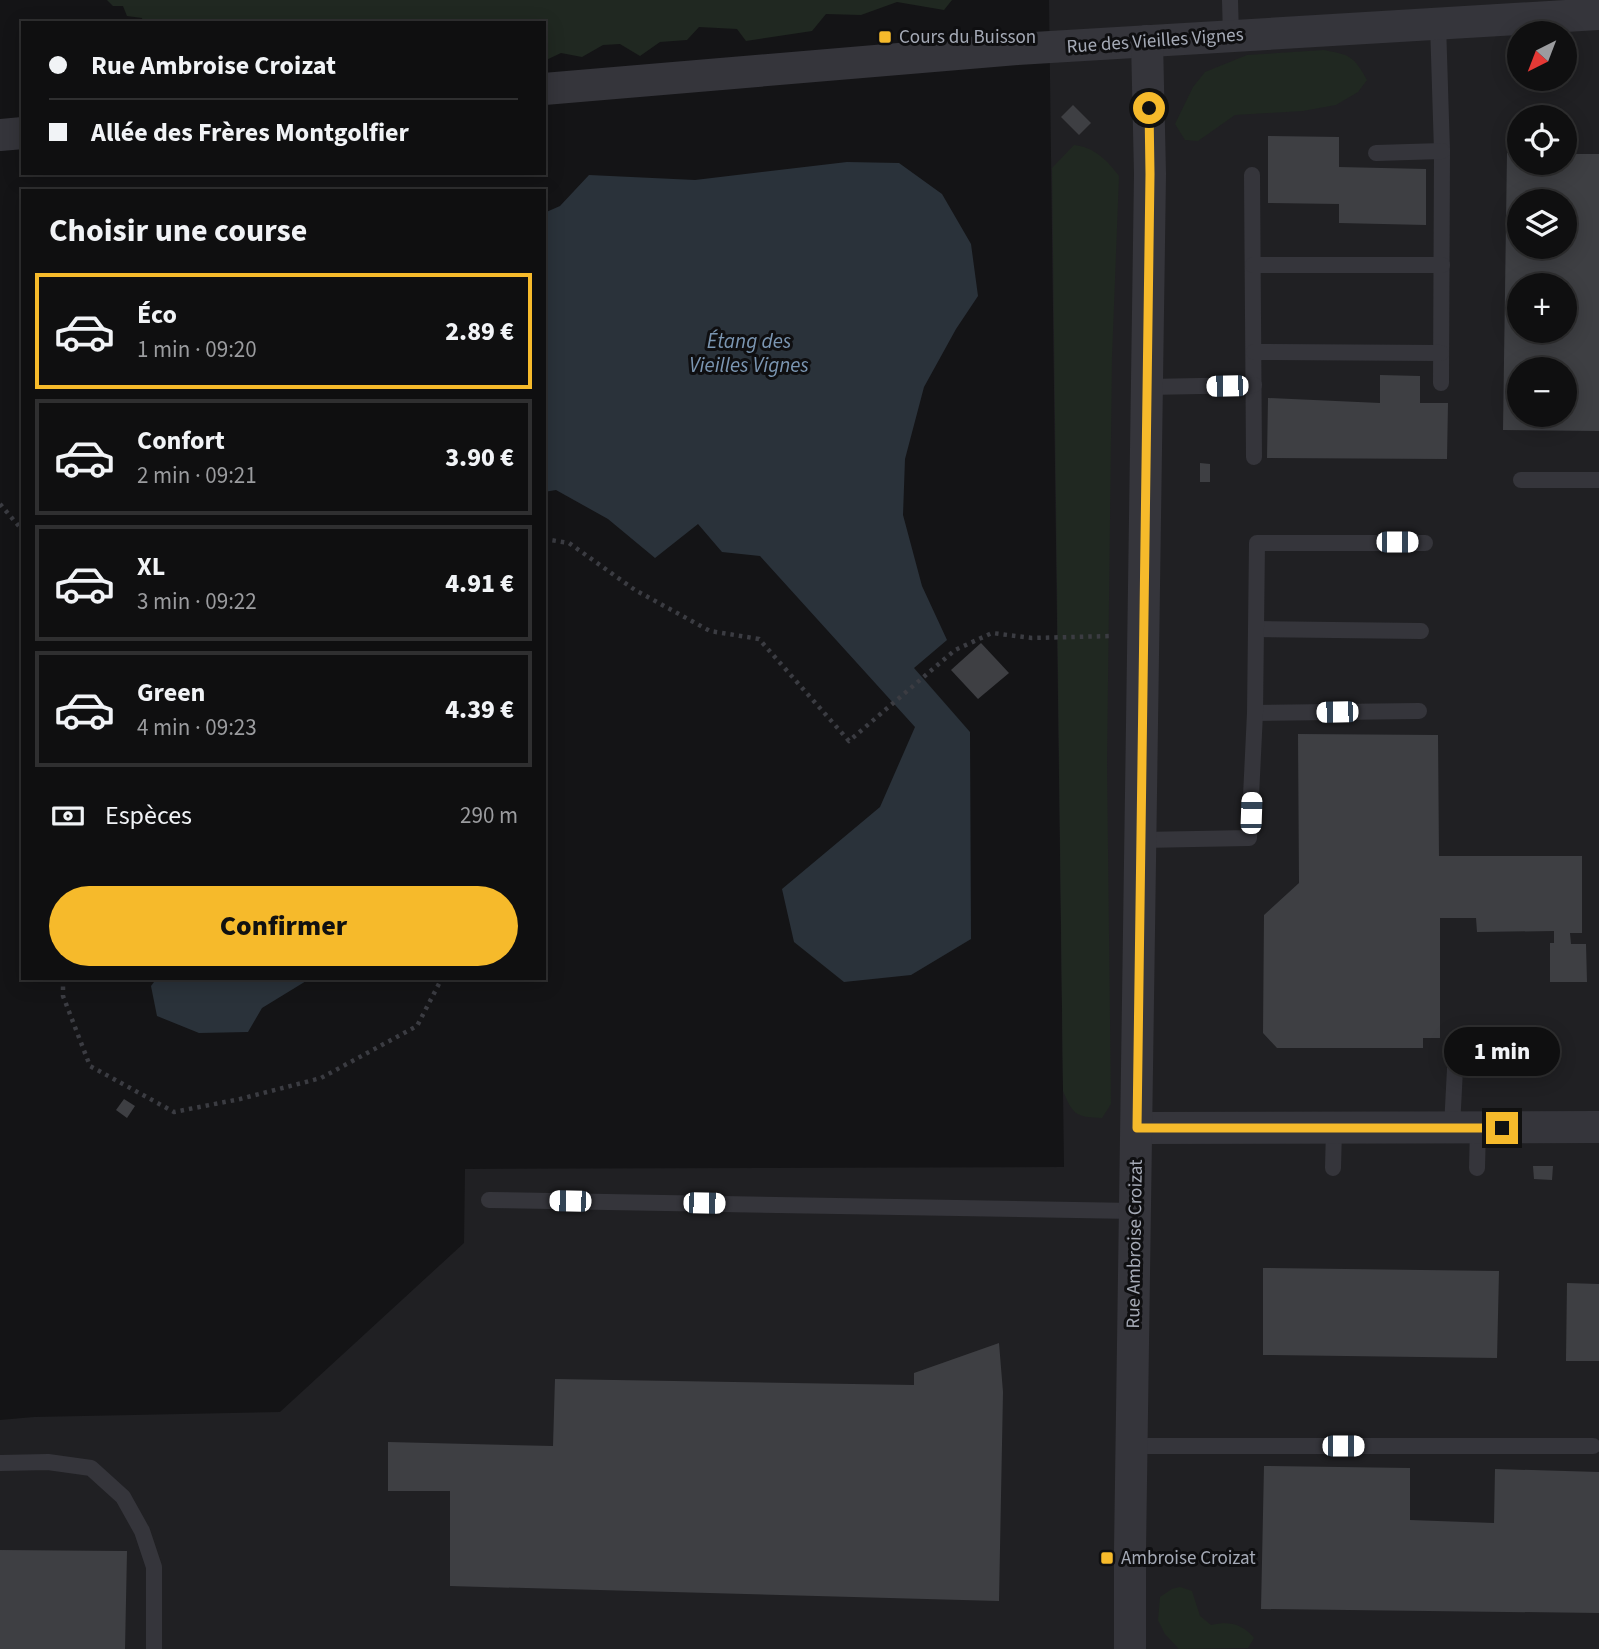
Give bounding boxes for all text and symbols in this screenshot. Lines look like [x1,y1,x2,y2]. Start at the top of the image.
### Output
street label: Rue des Vieilles Vignes [1066,21,1244,61]
north arrow [1507,21,1577,91]
map controls [1507,21,1577,427]
place label: Cours du Buisson [899,24,1036,51]
marker: Cours du Buisson [877,29,893,45]
text: Rue Ambroise Croizat [91,47,336,84]
route start [1133,92,1165,124]
button: locate [1507,105,1577,175]
text: Allée des Frères Montgolfier [91,114,409,151]
button: layers [1507,189,1577,259]
text: Choisir une course [49,208,307,254]
button: + [1507,273,1577,343]
text: Éco [137,296,177,333]
icon: car [53,300,116,363]
text: 2.89 € [445,313,514,350]
water label: Étang des Vieilles Vignes [689,326,809,380]
text: 1 min · 09:20 [137,333,257,366]
button: − [1507,357,1577,427]
car [1206,375,1249,397]
text: Confort [137,422,225,459]
icon: car [53,426,116,489]
text: 3.90 € [445,439,514,476]
text: 2 min · 09:21 [137,459,257,492]
car [1377,532,1419,553]
text: XL [137,548,165,585]
icon: car [53,552,116,615]
text: 4.91 € [445,565,514,602]
text: 3 min · 09:22 [137,585,257,618]
text: Green [137,674,205,711]
icon: car [53,678,116,741]
text: 4.39 € [445,691,514,728]
car [1316,701,1359,723]
text: 4 min · 09:23 [137,711,257,744]
car [1240,792,1263,834]
icon: cash [49,797,87,835]
text: Espèces [105,797,192,834]
text: 290 m [460,799,518,832]
button: Confirmer [49,886,518,966]
callout: 1 min [1444,1026,1560,1076]
text: 1 min [1474,1035,1530,1068]
route end [1486,1112,1518,1144]
street label: Rue Ambroise Croizat [1120,1159,1150,1329]
car [549,1190,592,1212]
car [683,1192,726,1214]
car [1323,1436,1365,1457]
place label: Ambroise Croizat [1121,1545,1256,1572]
marker: Ambroise Croizat [1099,1550,1115,1566]

